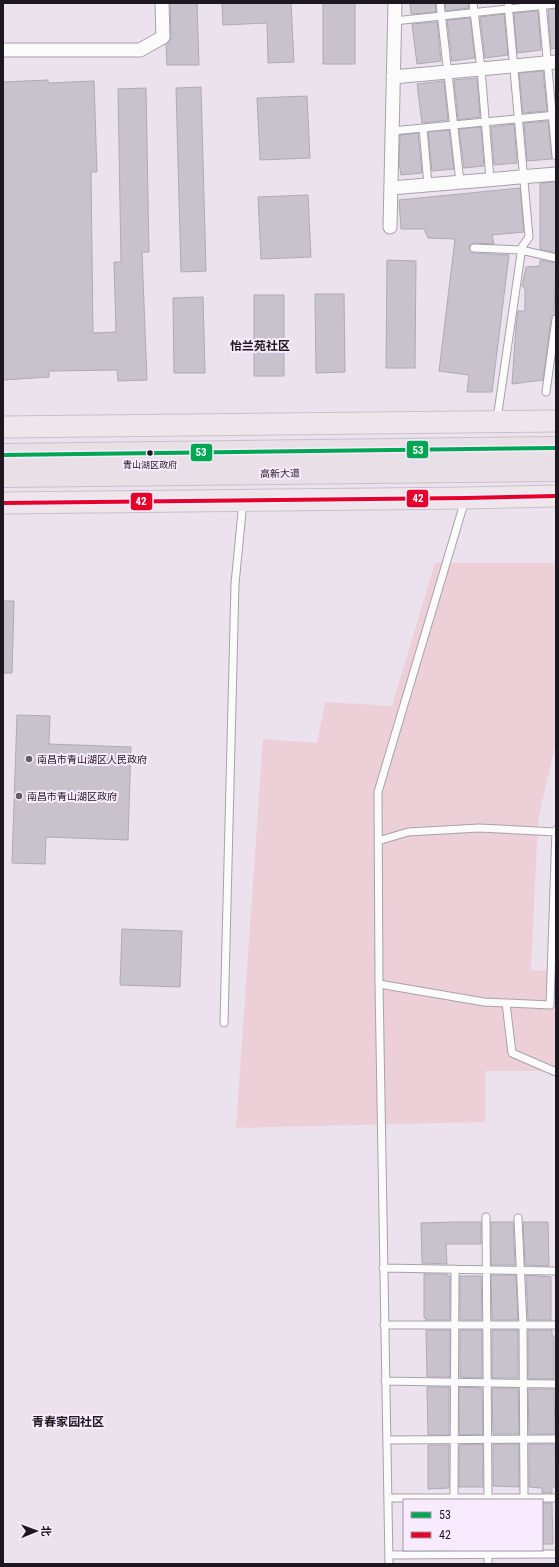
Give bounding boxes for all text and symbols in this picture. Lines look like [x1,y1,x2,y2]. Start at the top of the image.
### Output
district label: 怡兰苑社区 [230,339,290,353]
line badge: 53 [406,440,429,459]
line badge: 53 [190,443,213,462]
text: 53 [412,444,424,457]
text: 53 [195,446,207,459]
marker: 青山湖区政府 [145,448,155,458]
place label: 青山湖区政府 [123,460,177,470]
street label: 高新大道 [260,468,300,479]
line badge: 42 [406,489,429,508]
line badge: 42 [130,492,153,511]
text: 42 [412,492,424,505]
text: 42 [135,495,147,508]
marker: 南昌市青山湖区人民政府 [24,754,34,764]
place label: 南昌市青山湖区人民政府 [37,754,147,765]
marker: 南昌市青山湖区政府 [14,791,24,801]
place label: 南昌市青山湖区政府 [27,791,117,802]
district label: 青春家园社区 [32,1415,104,1429]
legend [403,1499,543,1551]
text: 53 [439,1508,451,1522]
north arrow [16,1511,56,1551]
text: 北 [39,1525,52,1536]
text: 42 [439,1528,451,1542]

